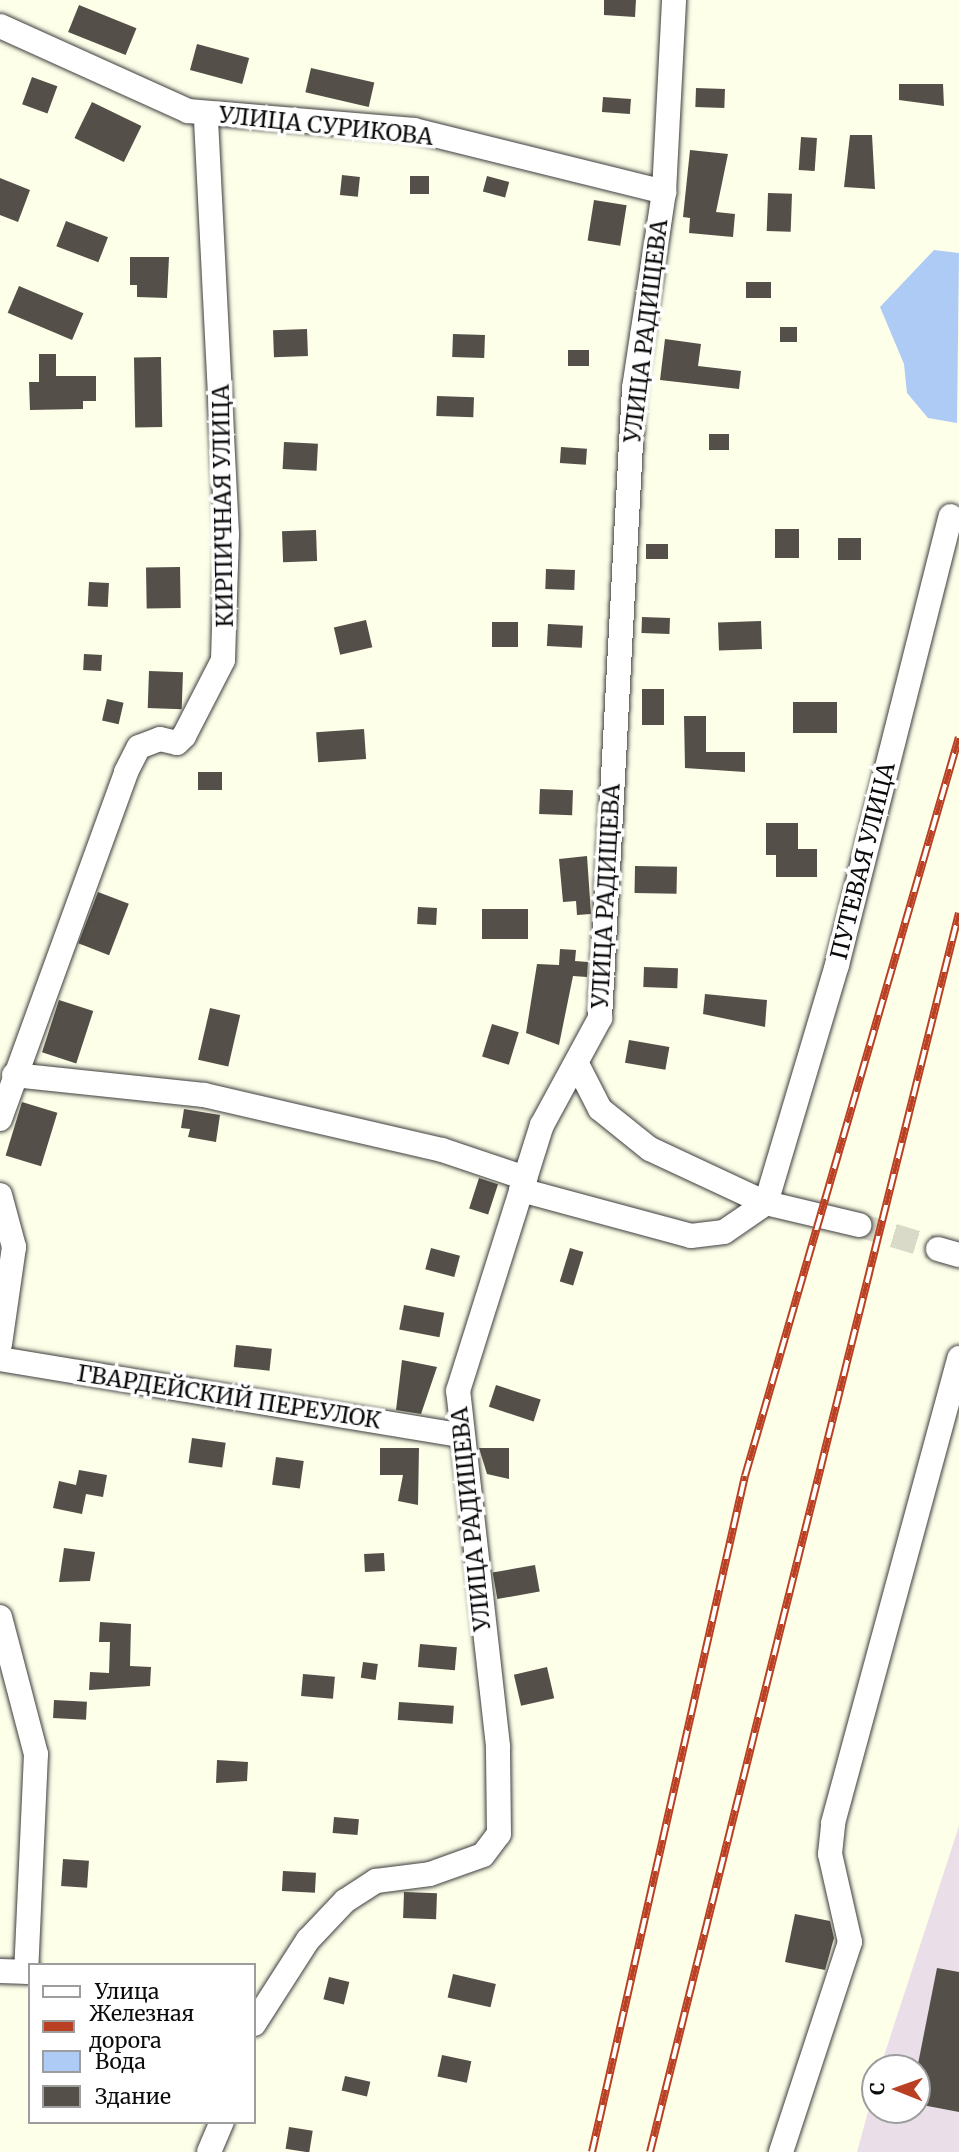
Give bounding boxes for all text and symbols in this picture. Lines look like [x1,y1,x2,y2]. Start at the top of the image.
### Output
street label: УЛИЦА СУРИКОВА [218,101,434,151]
street label: УЛИЦА РАДИЩЕВА [619,218,673,444]
street label: КИРПИЧНАЯ УЛИЦА [207,384,239,628]
street label: ПУТЕВАЯ УЛИЦА [825,760,901,962]
street label: УЛИЦА РАДИЩЕВА [586,783,626,1009]
street label: ГВАРДЕЙСКИЙ ПЕРЕУЛОК [75,1359,383,1435]
street label: УЛИЦА РАДИЩЕВА [446,1406,496,1632]
legend [28,1963,256,2124]
text: Улица [95,1978,159,2005]
text: Железная дорога [89,2000,194,2054]
text: Вода [95,2048,146,2075]
north arrow [861,2054,931,2124]
text: С [865,2082,889,2095]
text: Здание [95,2083,171,2110]

